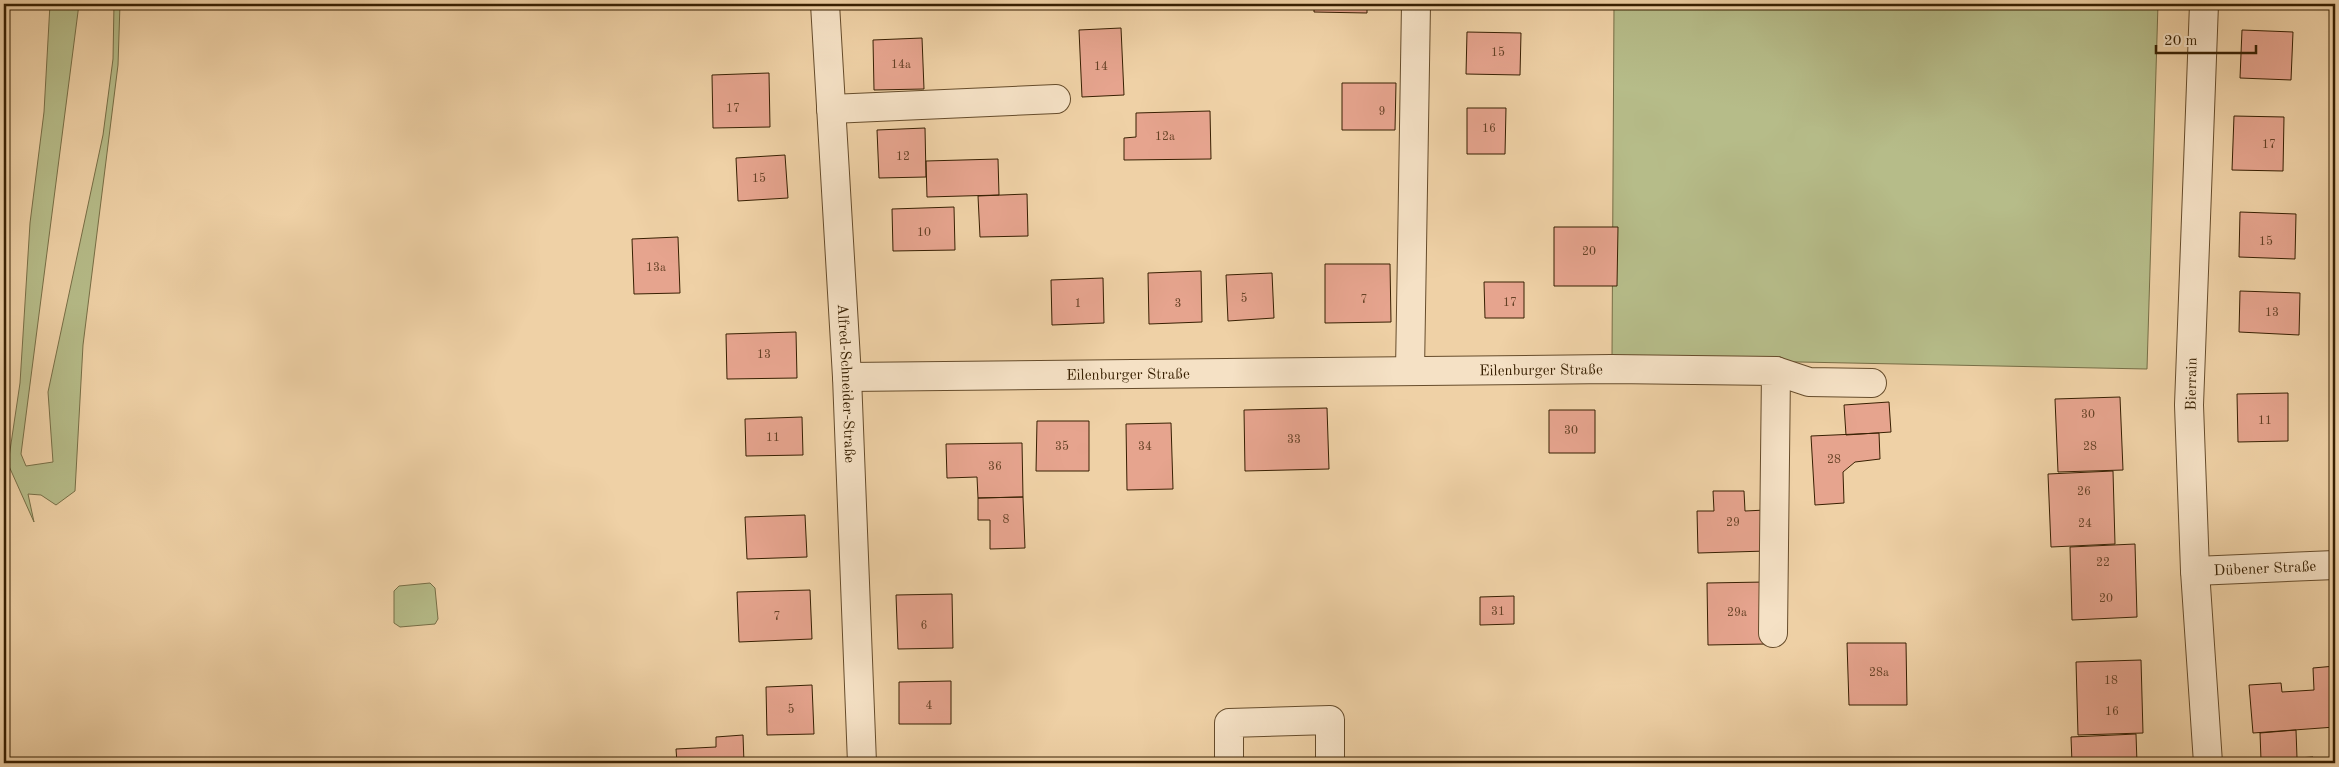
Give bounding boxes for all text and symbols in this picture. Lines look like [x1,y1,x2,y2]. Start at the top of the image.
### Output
scale bar [2156,22,2256,54]
text: 20 m [2164,34,2198,49]
house number: 15 [1491,46,1505,59]
house number: 14a [891,59,911,71]
house number: 14 [1094,61,1108,73]
house number: 17 [726,103,740,115]
house number: 9 [1379,106,1385,118]
house number: 16 [1482,123,1496,135]
house number: 12a [1155,131,1175,143]
house number: 17 [2262,139,2276,151]
house number: 12 [896,151,910,163]
house number: 15 [752,172,766,185]
house number: 10 [917,227,931,239]
house number: 15 [2259,235,2273,248]
house number: 20 [1582,246,1596,258]
house number: 13a [646,262,666,274]
house number: 5 [1241,292,1248,305]
house number: 7 [1361,294,1367,306]
house number: 17 [1503,297,1517,309]
house number: 1 [1075,298,1081,310]
house number: 3 [1175,298,1181,310]
street label: Alfred-Schneider-Straße [834,303,856,463]
house number: 13 [2265,307,2279,319]
house number: 13 [757,349,771,361]
street label: Bierrain [2185,357,2200,411]
street label: Eilenburger Straße [1479,363,1603,379]
street label: Eilenburger Straße [1066,367,1190,384]
house number: 30 [2081,409,2095,421]
house number: 11 [2258,415,2272,427]
house number: 30 [1564,425,1578,437]
house number: 11 [766,432,780,444]
house number: 33 [1287,434,1301,446]
house number: 35 [1055,440,1069,453]
house number: 34 [1138,441,1152,453]
house number: 28 [2083,441,2097,453]
house number: 28 [1827,454,1841,466]
house number: 36 [988,461,1002,473]
house number: 26 [2077,486,2091,498]
house number: 8 [1003,514,1010,526]
house number: 29 [1726,517,1740,529]
house number: 24 [2078,518,2092,530]
house number: 22 [2096,557,2110,569]
street label: Dübener Straße [2213,560,2317,579]
house number: 20 [2099,593,2113,605]
house number: 31 [1491,606,1505,618]
house number: 29a [1727,607,1747,619]
house number: 7 [774,611,780,623]
house number: 6 [921,620,928,632]
house number: 28a [1869,667,1889,679]
house number: 18 [2104,675,2118,687]
house number: 4 [926,700,933,712]
house number: 5 [788,703,795,716]
house number: 16 [2105,706,2119,718]

